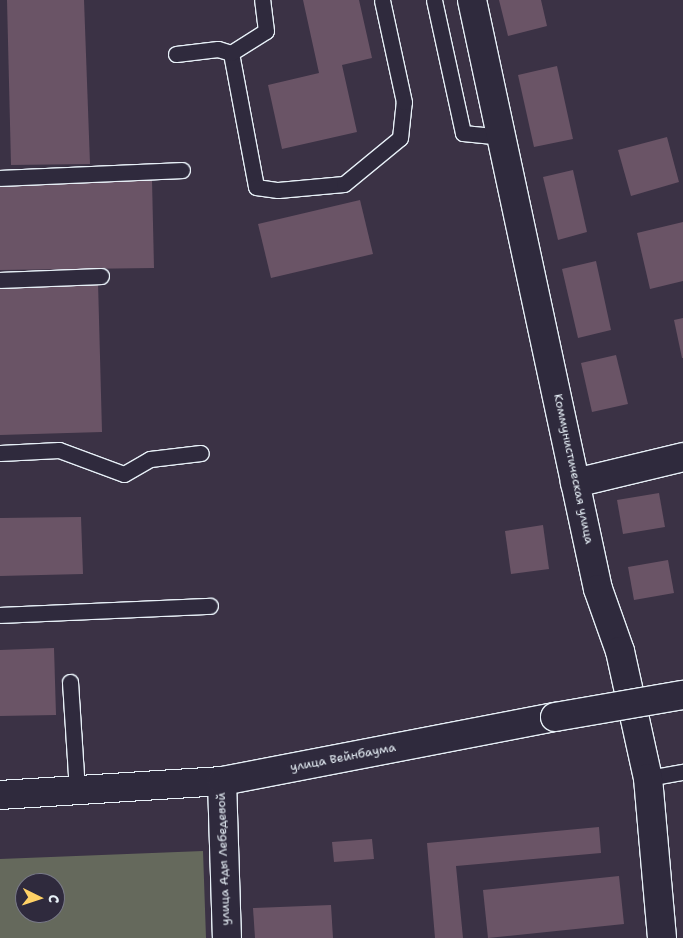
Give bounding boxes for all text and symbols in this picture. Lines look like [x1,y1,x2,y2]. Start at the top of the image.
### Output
street label: Коммунистическая улица [550,393,596,545]
street label: улица Вейнбаума [289,741,397,775]
street label: улица Ады Лебедевой [214,792,234,926]
north arrow [15,873,65,923]
text: С [45,894,63,904]

